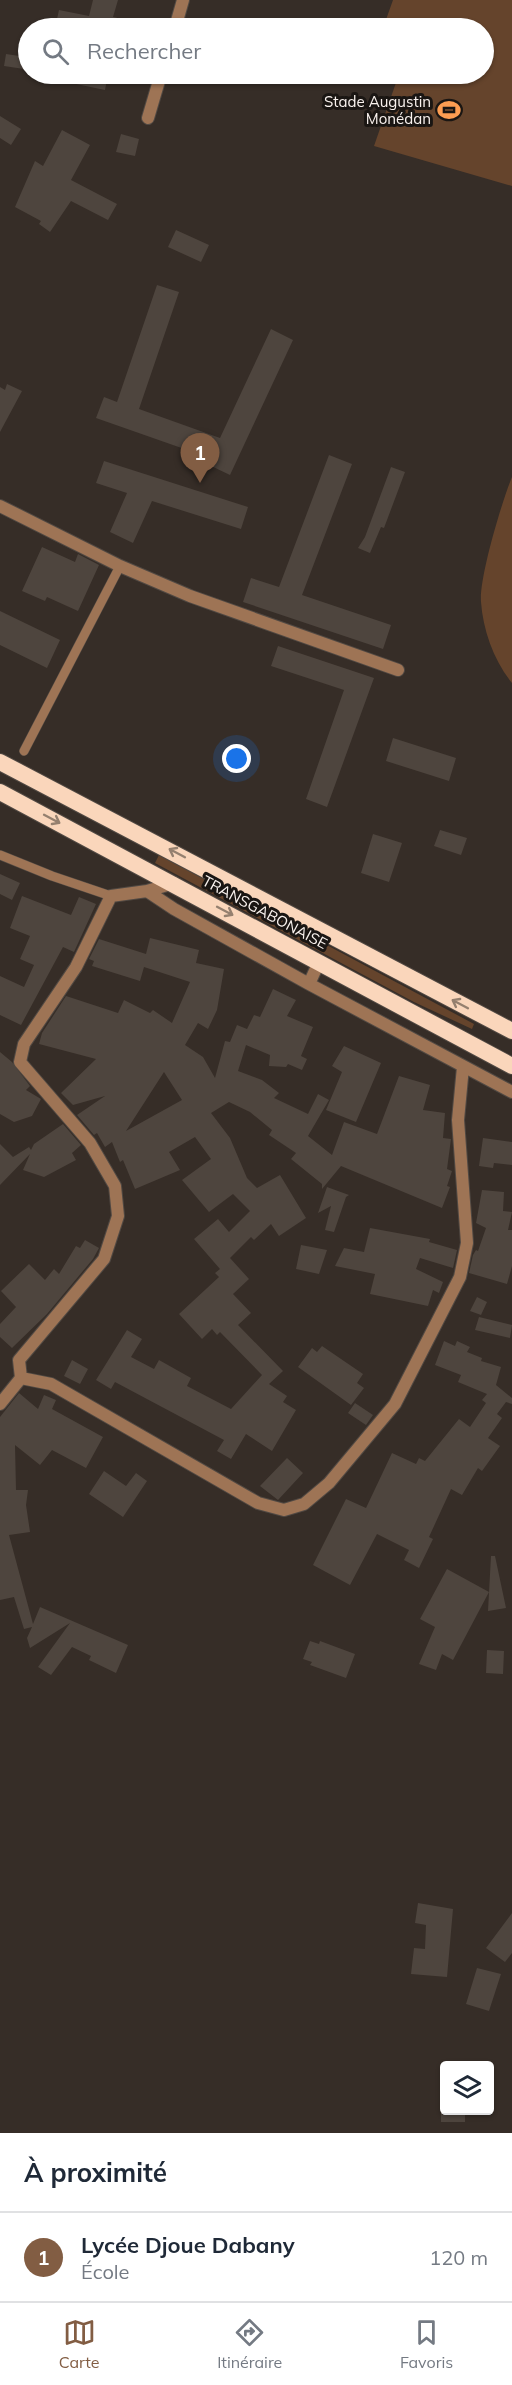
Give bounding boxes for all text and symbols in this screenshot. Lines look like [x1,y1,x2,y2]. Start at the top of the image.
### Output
search box [18,18,494,84]
icon: search [39,35,72,68]
text: Rechercher [87,37,201,65]
place label: Stade Augustin Monédan [324,92,431,128]
sports icon: Stade Augustin Monédan [436,97,462,123]
pin: 1 [180,434,220,483]
your location [222,744,251,773]
one-way arrow [42,814,60,825]
one-way arrow [168,847,186,859]
street label: TRANSGABONAISE [199,871,331,953]
one-way arrow [216,906,234,917]
one-way arrow [452,998,470,1009]
map controls [440,2061,494,2115]
button: layers [440,2061,494,2115]
text: À proximité [24,2156,167,2189]
text: Lycée Djoue Dabany [81,2231,295,2259]
text: 1 [38,2245,50,2270]
text: 120 m [429,2245,488,2270]
text: École [81,2259,129,2284]
tab: Carte [59,2316,100,2372]
tab: Itinéraire [217,2316,282,2372]
tab: Favoris [400,2316,453,2372]

